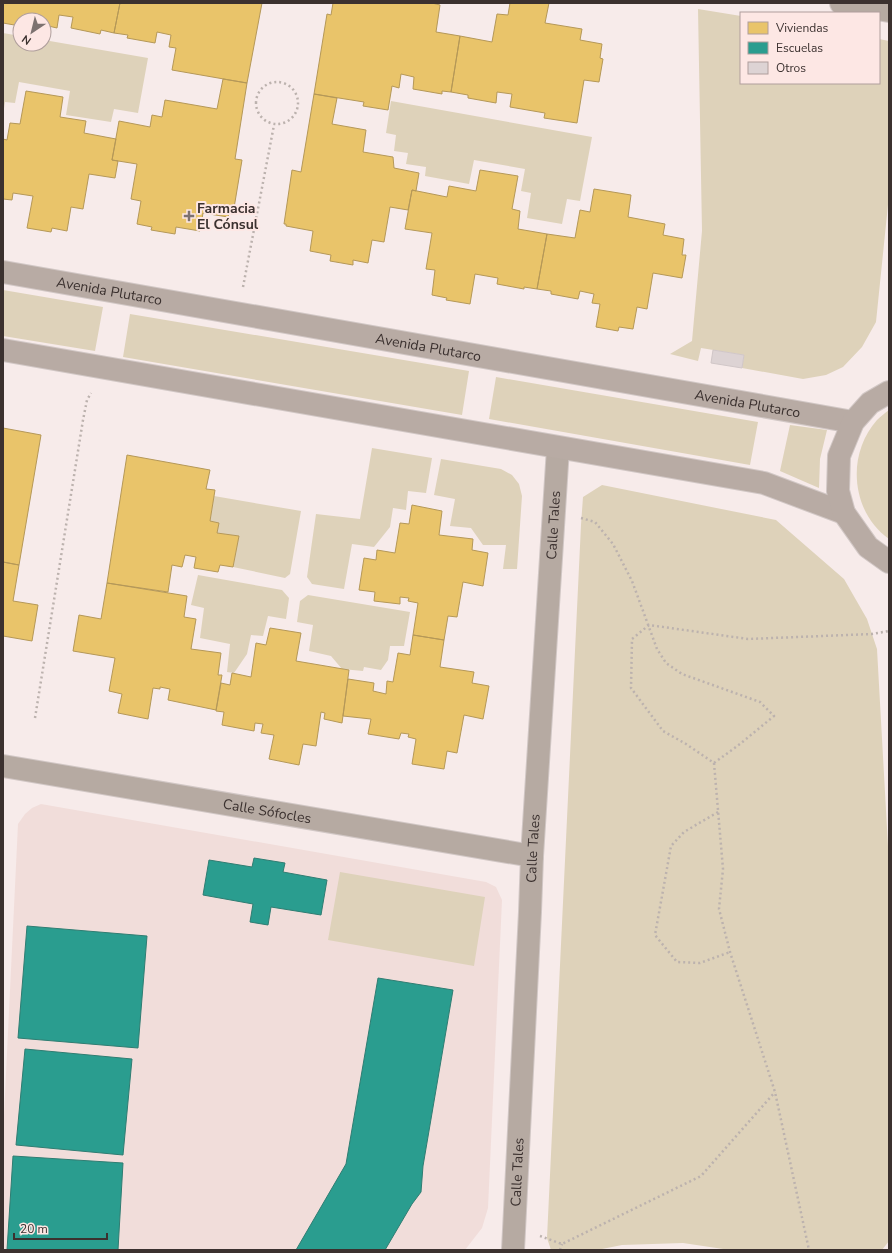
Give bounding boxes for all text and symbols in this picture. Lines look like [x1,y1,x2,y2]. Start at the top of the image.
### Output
north arrow [12,12,52,52]
legend [740,12,880,84]
text: Viviendas [775,20,829,36]
text: N [19,31,34,48]
text: Escuelas [776,40,823,56]
text: Otros [776,60,806,76]
place label: Farmacia El Cónsul [197,199,259,234]
marker: Farmacia El Cónsul [184,211,194,221]
street label: Avenida Plutarco [55,272,164,309]
street label: Avenida Plutarco [374,328,483,366]
street label: Avenida Plutarco [693,385,802,422]
street label: Calle Tales [541,490,565,560]
street label: Calle Sófocles [222,794,313,828]
street label: Calle Tales [522,813,544,883]
street label: Calle Tales [506,1137,528,1207]
scale bar [14,1215,107,1241]
text: 20 m [20,1221,48,1237]

